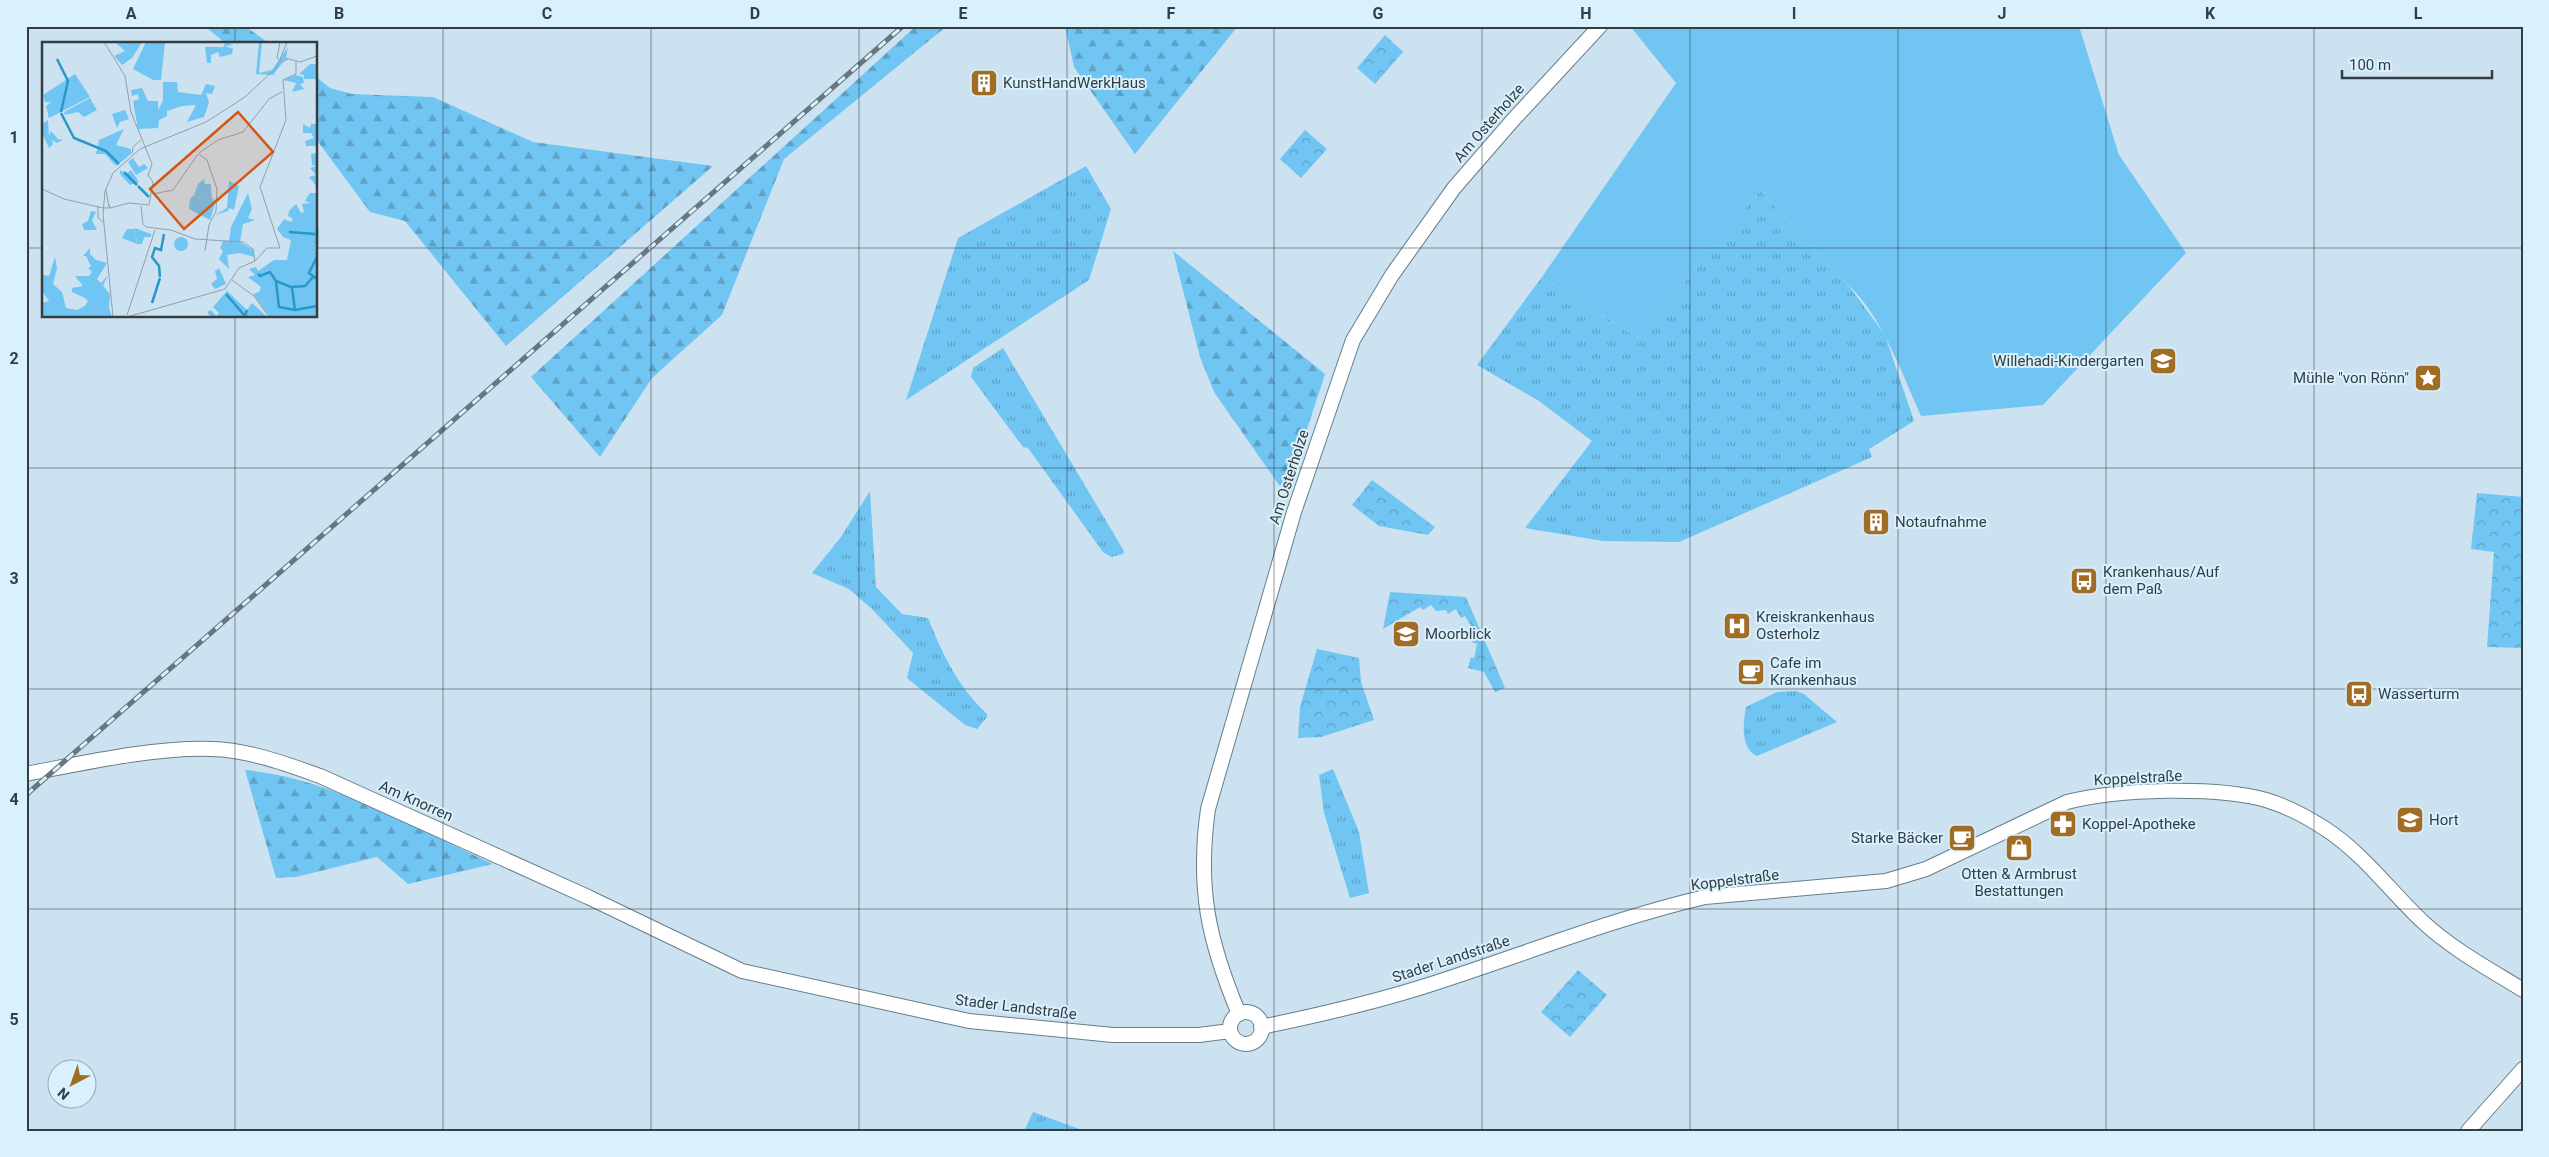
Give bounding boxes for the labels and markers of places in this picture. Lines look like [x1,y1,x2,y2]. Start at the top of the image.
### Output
building icon: KunstHandWerkHaus [969,68,999,98]
place label: KunstHandWerkHaus [1003,74,1146,92]
school or university icon: Willehadi-Kindergarten [2148,346,2178,376]
place label: Willehadi-Kindergarten [1993,352,2144,370]
place icon: Mühle "von Rönn" [2413,363,2443,393]
place label: Mühle "von Rönn" [2293,369,2409,387]
building icon: Notaufnahme [1861,507,1891,537]
place label: Notaufnahme [1895,513,1987,531]
place label: Krankenhaus/Auf dem Paß [2103,563,2220,598]
bus stop icon: Krankenhaus/Auf dem Paß [2069,566,2099,596]
place label: Kreiskrankenhaus Osterholz [1756,608,1875,643]
hospital icon: Kreiskrankenhaus Osterholz [1722,611,1752,641]
school or university icon: Moorblick [1391,619,1421,649]
place label: Moorblick [1425,625,1492,643]
place label: Cafe im Krankenhaus [1770,654,1857,689]
cafe icon: Cafe im Krankenhaus [1736,657,1766,687]
bus stop icon: Wasserturm [2344,679,2374,709]
place label: Wasserturm [2378,685,2460,703]
school or university icon: Hort [2395,805,2425,835]
pharmacy icon: Koppel-Apotheke [2048,809,2078,839]
place label: Hort [2429,811,2459,829]
place label: Koppel-Apotheke [2082,815,2196,833]
cafe icon: Starke Bäcker [1947,823,1977,853]
place label: Starke Bäcker [1851,829,1943,847]
shop icon: Otten & Armbrust Bestattungen [2004,833,2034,863]
place label: Otten & Armbrust Bestattungen [1961,865,2077,900]

